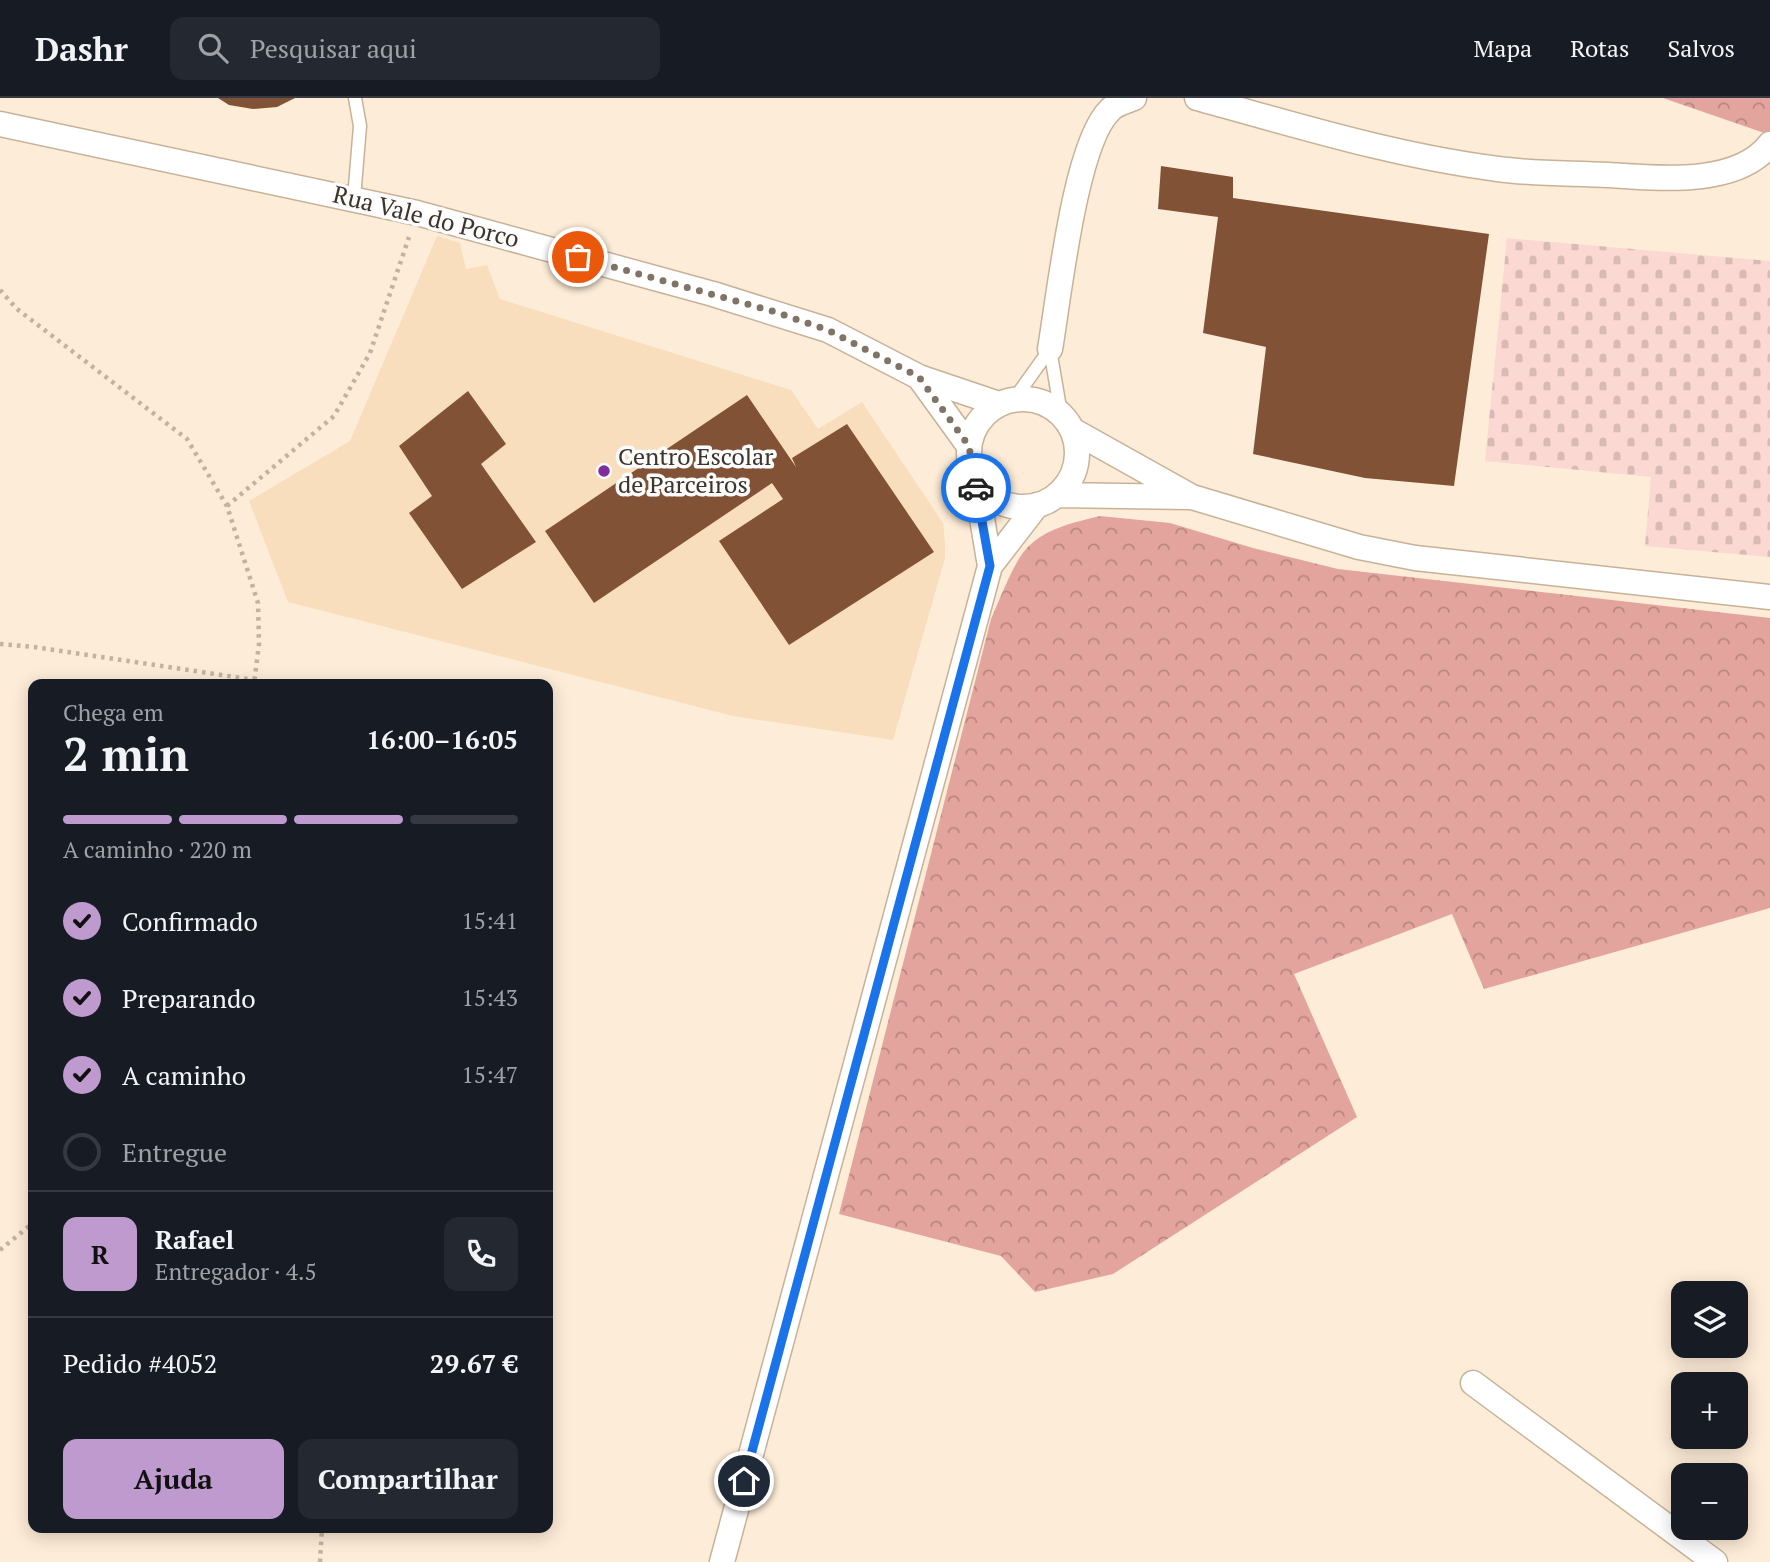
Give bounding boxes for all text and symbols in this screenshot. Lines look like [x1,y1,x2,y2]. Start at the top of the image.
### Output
search box [170,17,660,80]
text: Dashr [35,27,128,70]
icon: search [194,29,232,67]
text: Pesquisar aqui [250,31,417,65]
text: Mapa [1473,32,1532,64]
text: Rotas [1570,32,1629,64]
text: Salvos [1667,32,1735,64]
street label: Rua Vale do Porco [330,177,523,255]
pin [548,227,608,287]
icon: bag [559,238,597,276]
place label: Centro Escolar de Parceiros [618,440,774,500]
courier [941,453,1011,523]
marker: Centro Escolar de Parceiros [596,463,612,479]
icon: car [957,469,995,507]
text: Chega em [63,697,164,728]
text: 16:00–16:05 [366,722,518,756]
text: 2 min [63,723,189,784]
text: A caminho · 220 m [63,834,252,865]
icon: check [63,902,101,940]
text: Confirmado [122,904,258,938]
text: 15:41 [461,905,518,936]
icon: check [63,979,101,1017]
text: Preparando [122,981,256,1015]
text: 15:43 [461,982,518,1013]
icon: check [63,1056,101,1094]
text: A caminho [122,1058,246,1092]
text: 15:47 [461,1059,518,1090]
text: Entregue [122,1135,227,1169]
button: phone [444,1217,518,1291]
text: Rafael [155,1222,234,1256]
text: R [91,1237,109,1271]
text: Entregador · 4.5 [155,1256,317,1287]
map controls [1671,1281,1748,1540]
button: layers [1671,1281,1748,1358]
text: Pedido #4052 [63,1346,217,1380]
text: 29.67 € [430,1346,518,1380]
button: + [1671,1372,1748,1449]
button: Ajuda [63,1439,284,1519]
button: Compartilhar [298,1439,518,1519]
pin [714,1451,774,1511]
icon: home [725,1462,763,1500]
button: − [1671,1463,1748,1540]

